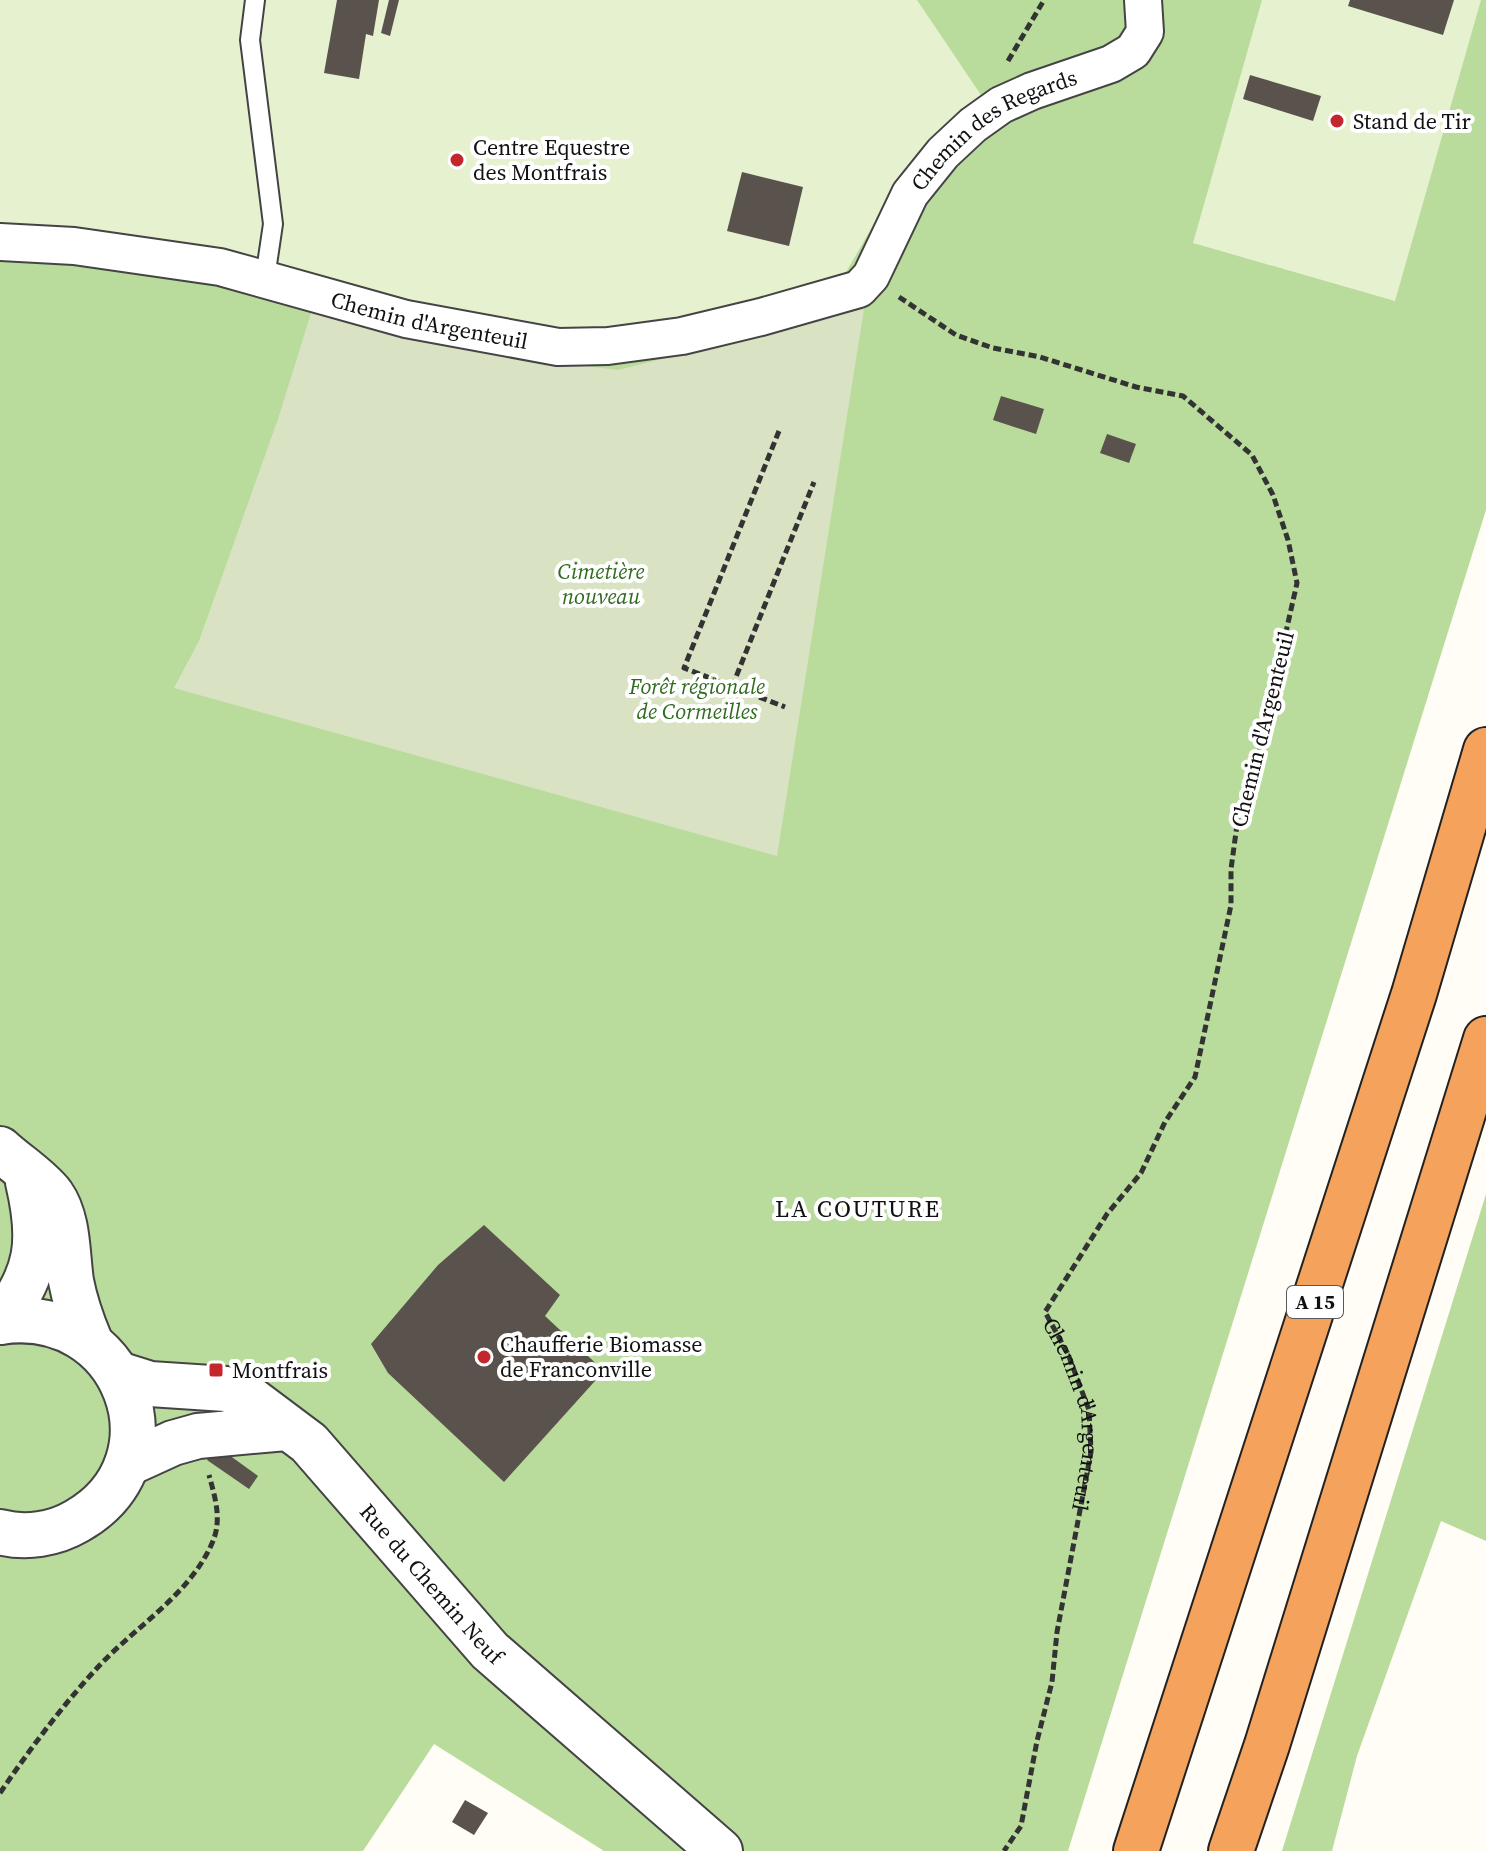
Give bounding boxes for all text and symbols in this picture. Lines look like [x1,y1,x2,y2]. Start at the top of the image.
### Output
street label: Chemin des Regards [903,62,1081,197]
place label: Stand de Tir [1353,106,1471,136]
marker: Stand de Tir [1328,112,1346,130]
place label: Centre Equestre des Montfrais [473,132,630,187]
marker: Centre Equestre des Montfrais [448,151,466,169]
street label: Chemin d'Argenteuil [328,284,530,356]
park label: Cimetière nouveau [558,556,644,611]
street label: Chemin d'Argenteuil [1223,628,1301,830]
park label: Forêt régionale de Cormeilles [628,671,765,726]
district label: LA COUTURE [775,1192,941,1225]
road number: A 15 [1287,1286,1343,1318]
street label: Chemin d'Argenteuil [1036,1312,1106,1513]
place label: Chaufferie Biomasse de Franconville [500,1329,703,1384]
marker: Chaufferie Biomasse de Franconville [475,1348,493,1366]
place label: Montfrais [232,1355,328,1385]
marker: Montfrais [207,1361,225,1379]
street label: Rue du Chemin Neuf [353,1497,511,1672]

